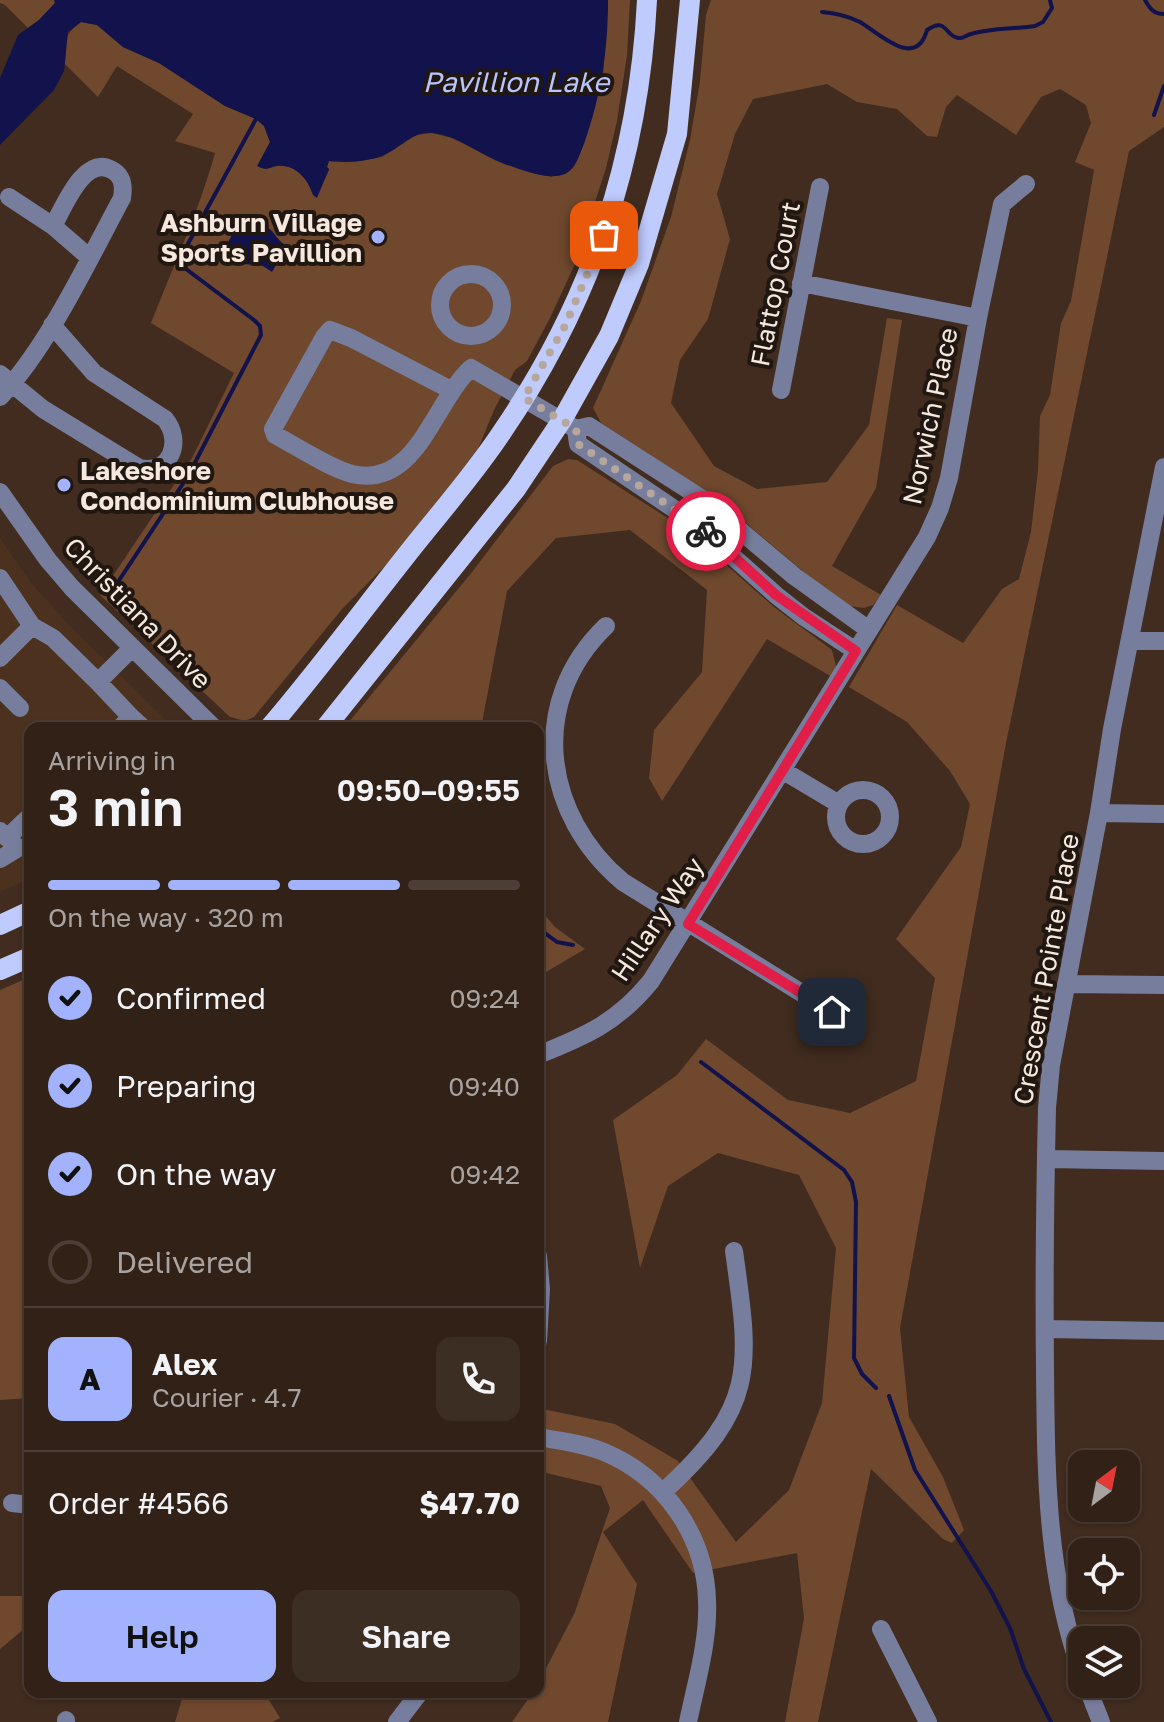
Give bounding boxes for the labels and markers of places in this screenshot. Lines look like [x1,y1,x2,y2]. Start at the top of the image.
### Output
pin [570,201,638,269]
place label: Ashburn Village Sports Pavillion [160,207,362,268]
marker: Ashburn Village Sports Pavillion [369,228,387,246]
place label: Lakeshore Condominium Clubhouse [80,455,394,516]
marker: Lakeshore Condominium Clubhouse [55,476,73,494]
pin [798,978,866,1046]

